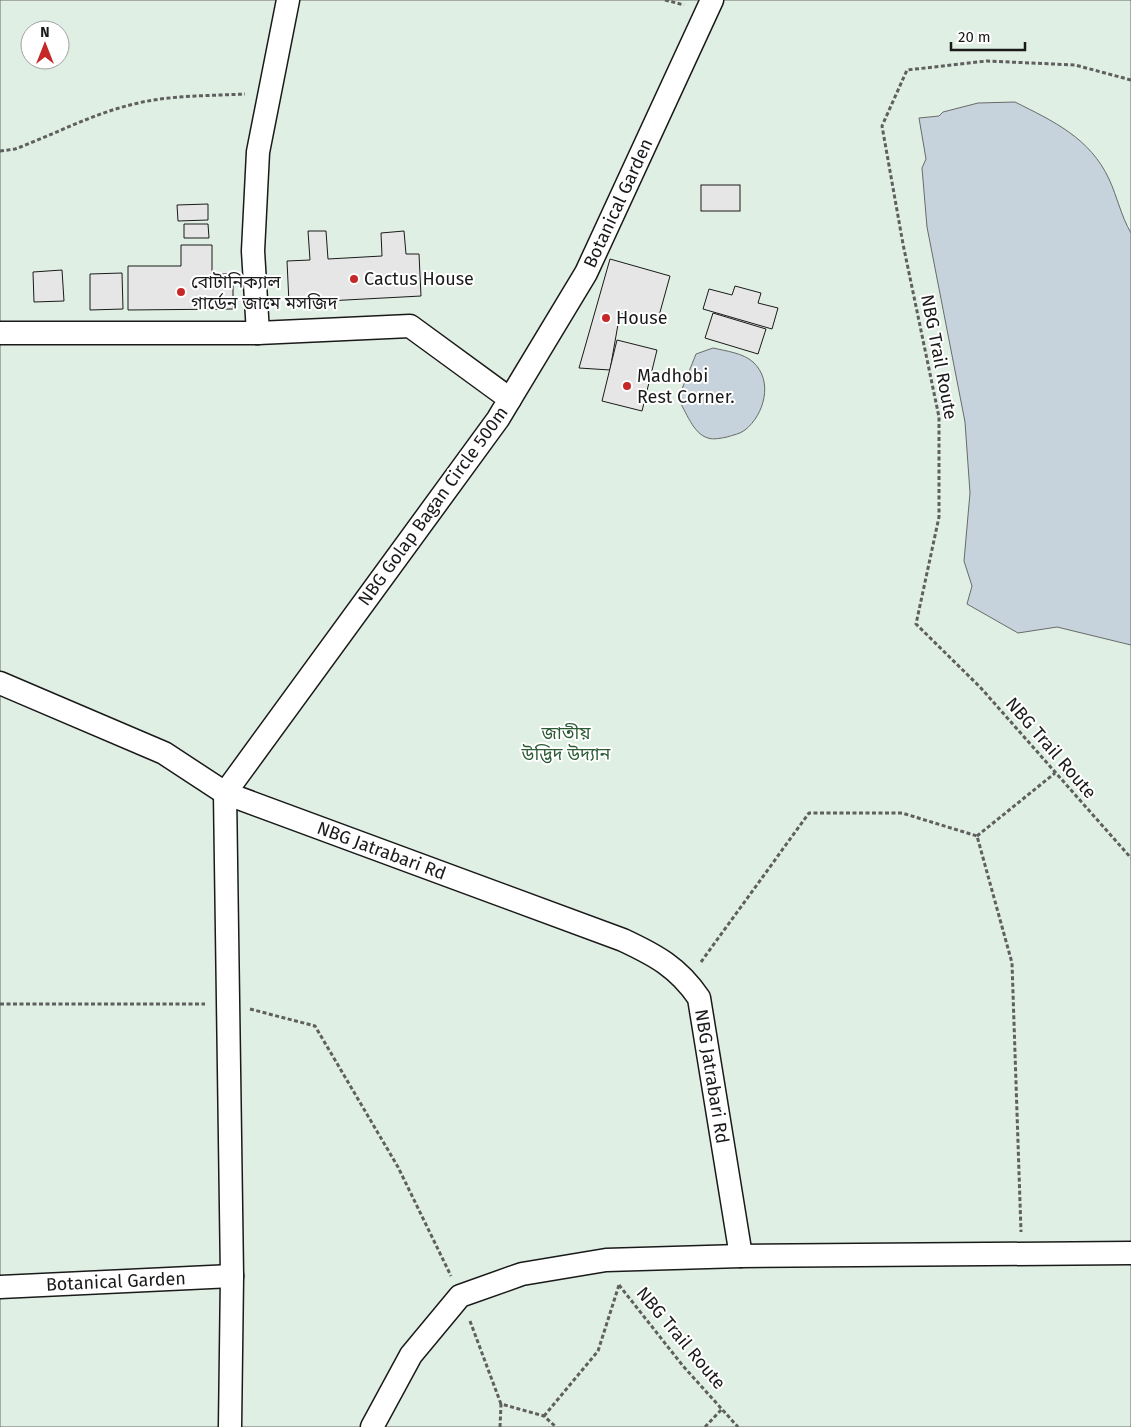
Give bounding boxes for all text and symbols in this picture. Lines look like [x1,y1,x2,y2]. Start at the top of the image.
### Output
north arrow [20,20,70,70]
scale bar [951,20,1025,52]
text: N [40,24,50,41]
text: 20 m [958,28,991,46]
street label: Botanical Garden [579,135,658,271]
place label: Cactus House [364,268,474,290]
place label: বোটানিক্যাল গার্ডেন জামে মসজিদ [191,271,338,314]
marker: Cactus House [348,273,360,285]
marker: বোটানিক্যাল গার্ডেন জামে মসজিদ [175,286,187,298]
street label: NBG Trail Route [916,293,962,421]
place label: House [616,307,667,329]
marker: House [600,312,612,324]
place label: Madhobi Rest Corner. [637,365,734,408]
marker: Madhobi Rest Corner. [621,380,633,392]
street label: NBG Golap Bagan Circle 500m [353,402,513,610]
street label: NBG Trail Route [1001,693,1101,803]
park label: জাতীয় উদ্ভিদ উদ্যান [521,722,612,765]
street label: NBG Jatrabari Rd [314,817,449,885]
street label: NBG Jatrabari Rd [690,1008,734,1145]
street label: Botanical Garden [45,1267,186,1296]
street label: NBG Trail Route [632,1282,730,1394]

